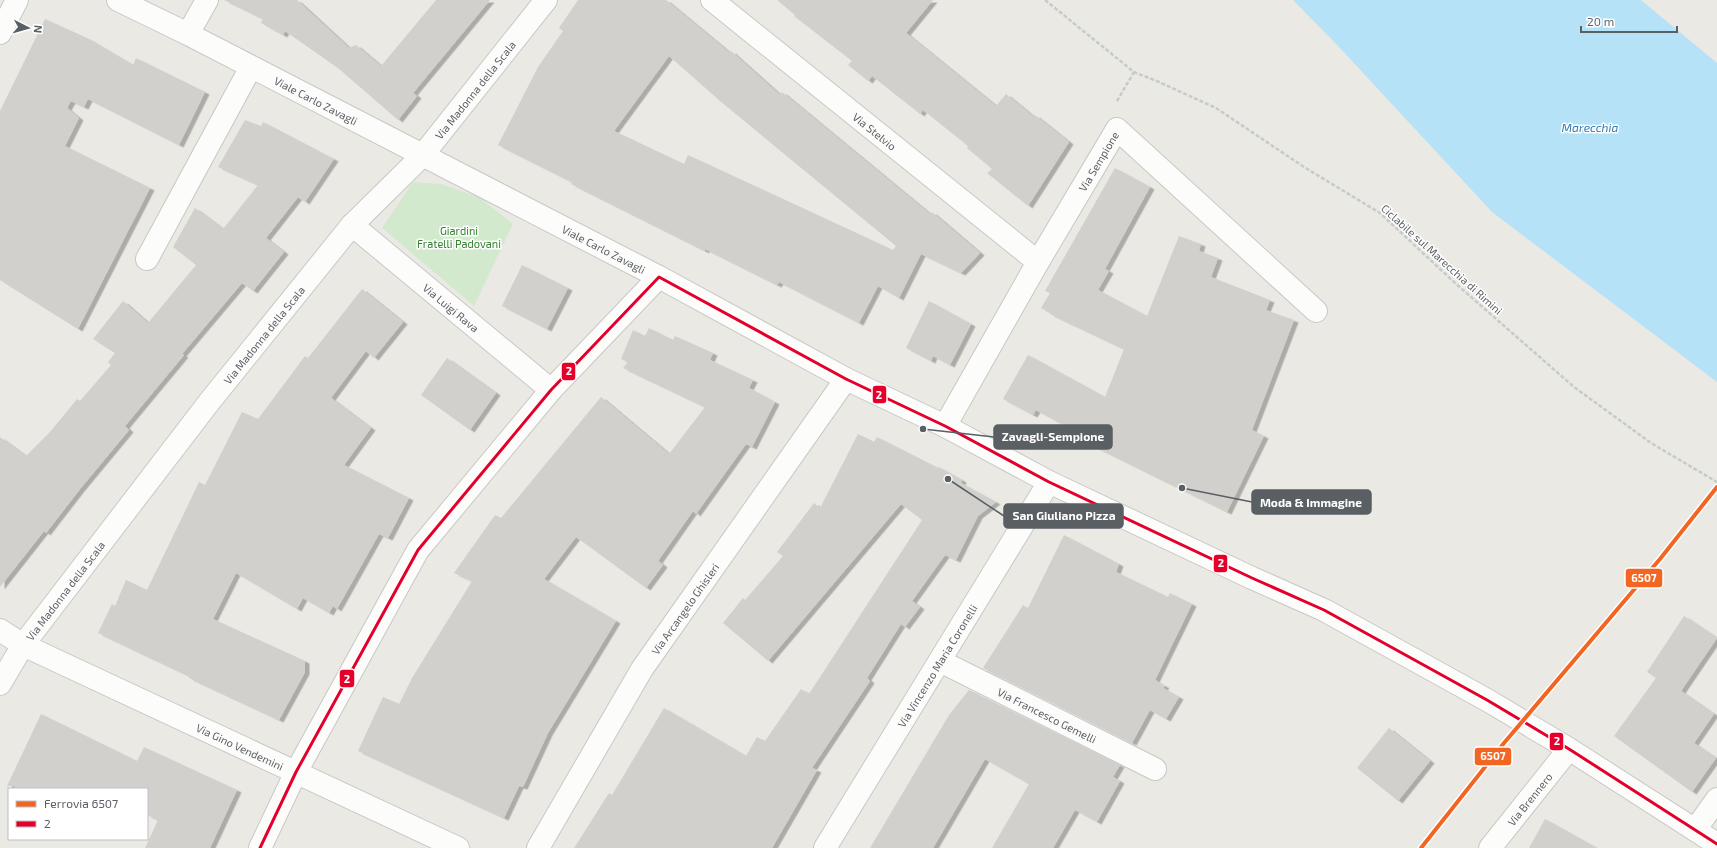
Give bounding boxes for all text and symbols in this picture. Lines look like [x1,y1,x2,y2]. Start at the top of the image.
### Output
north arrow [8,8,48,48]
scale bar [1581,8,1677,34]
text: 20 m [1587,14,1614,28]
text: N [32,24,45,34]
street label: Via Madonna della Scala [432,38,518,141]
street label: Viale Carlo Zavagli [272,73,360,127]
street label: Via Stelvio [851,110,899,152]
water label: Marecchia [1562,120,1619,134]
street label: Via Sempione [1075,129,1121,193]
street label: Ciclabile sul Marecchia di Rimini [1379,201,1505,317]
street label: Viale Carlo Zavagli [560,222,648,276]
park label: Giardini Fratelli Padovani [417,224,501,250]
street label: Via Luigi Rava [421,280,482,334]
street label: Via Madonna della Scala [220,283,307,386]
line badge: 2 [561,362,576,381]
text: 2 [566,364,572,377]
line badge: 2 [872,385,887,404]
text: 2 [876,388,882,401]
callout: Zavagli-Sempione [994,425,1112,449]
text: Zavagli-Sempione [1002,429,1104,443]
callout: Moda & Immagine [1252,490,1371,514]
text: Moda & Immagine [1260,495,1362,509]
callout: San Giuliano Pizza [1004,504,1123,528]
text: San Giuliano Pizza [1012,508,1116,522]
street label: Via Madonna della Scala [23,538,107,643]
line badge: 2 [1213,554,1228,573]
text: 2 [1218,556,1224,569]
street label: Via Arcangelo Ghisleri [648,560,721,657]
line badge: 6507 [1625,568,1663,588]
text: 6507 [1631,571,1657,584]
street label: Via Vincenzo Maria Coronelli [894,602,979,729]
line badge: 2 [339,669,355,688]
text: 2 [344,672,350,685]
street label: Via Francesco Gemelli [996,685,1099,745]
street label: Via Gino Vendemini [194,720,286,772]
line badge: 2 [1549,732,1564,751]
text: 2 [1554,734,1560,747]
line badge: 6507 [1474,747,1512,766]
text: 6507 [1480,749,1506,762]
street label: Via Brennero [1504,770,1554,828]
legend [8,788,148,840]
text: Ferrovia 6507 [44,796,118,810]
text: 2 [44,816,51,830]

